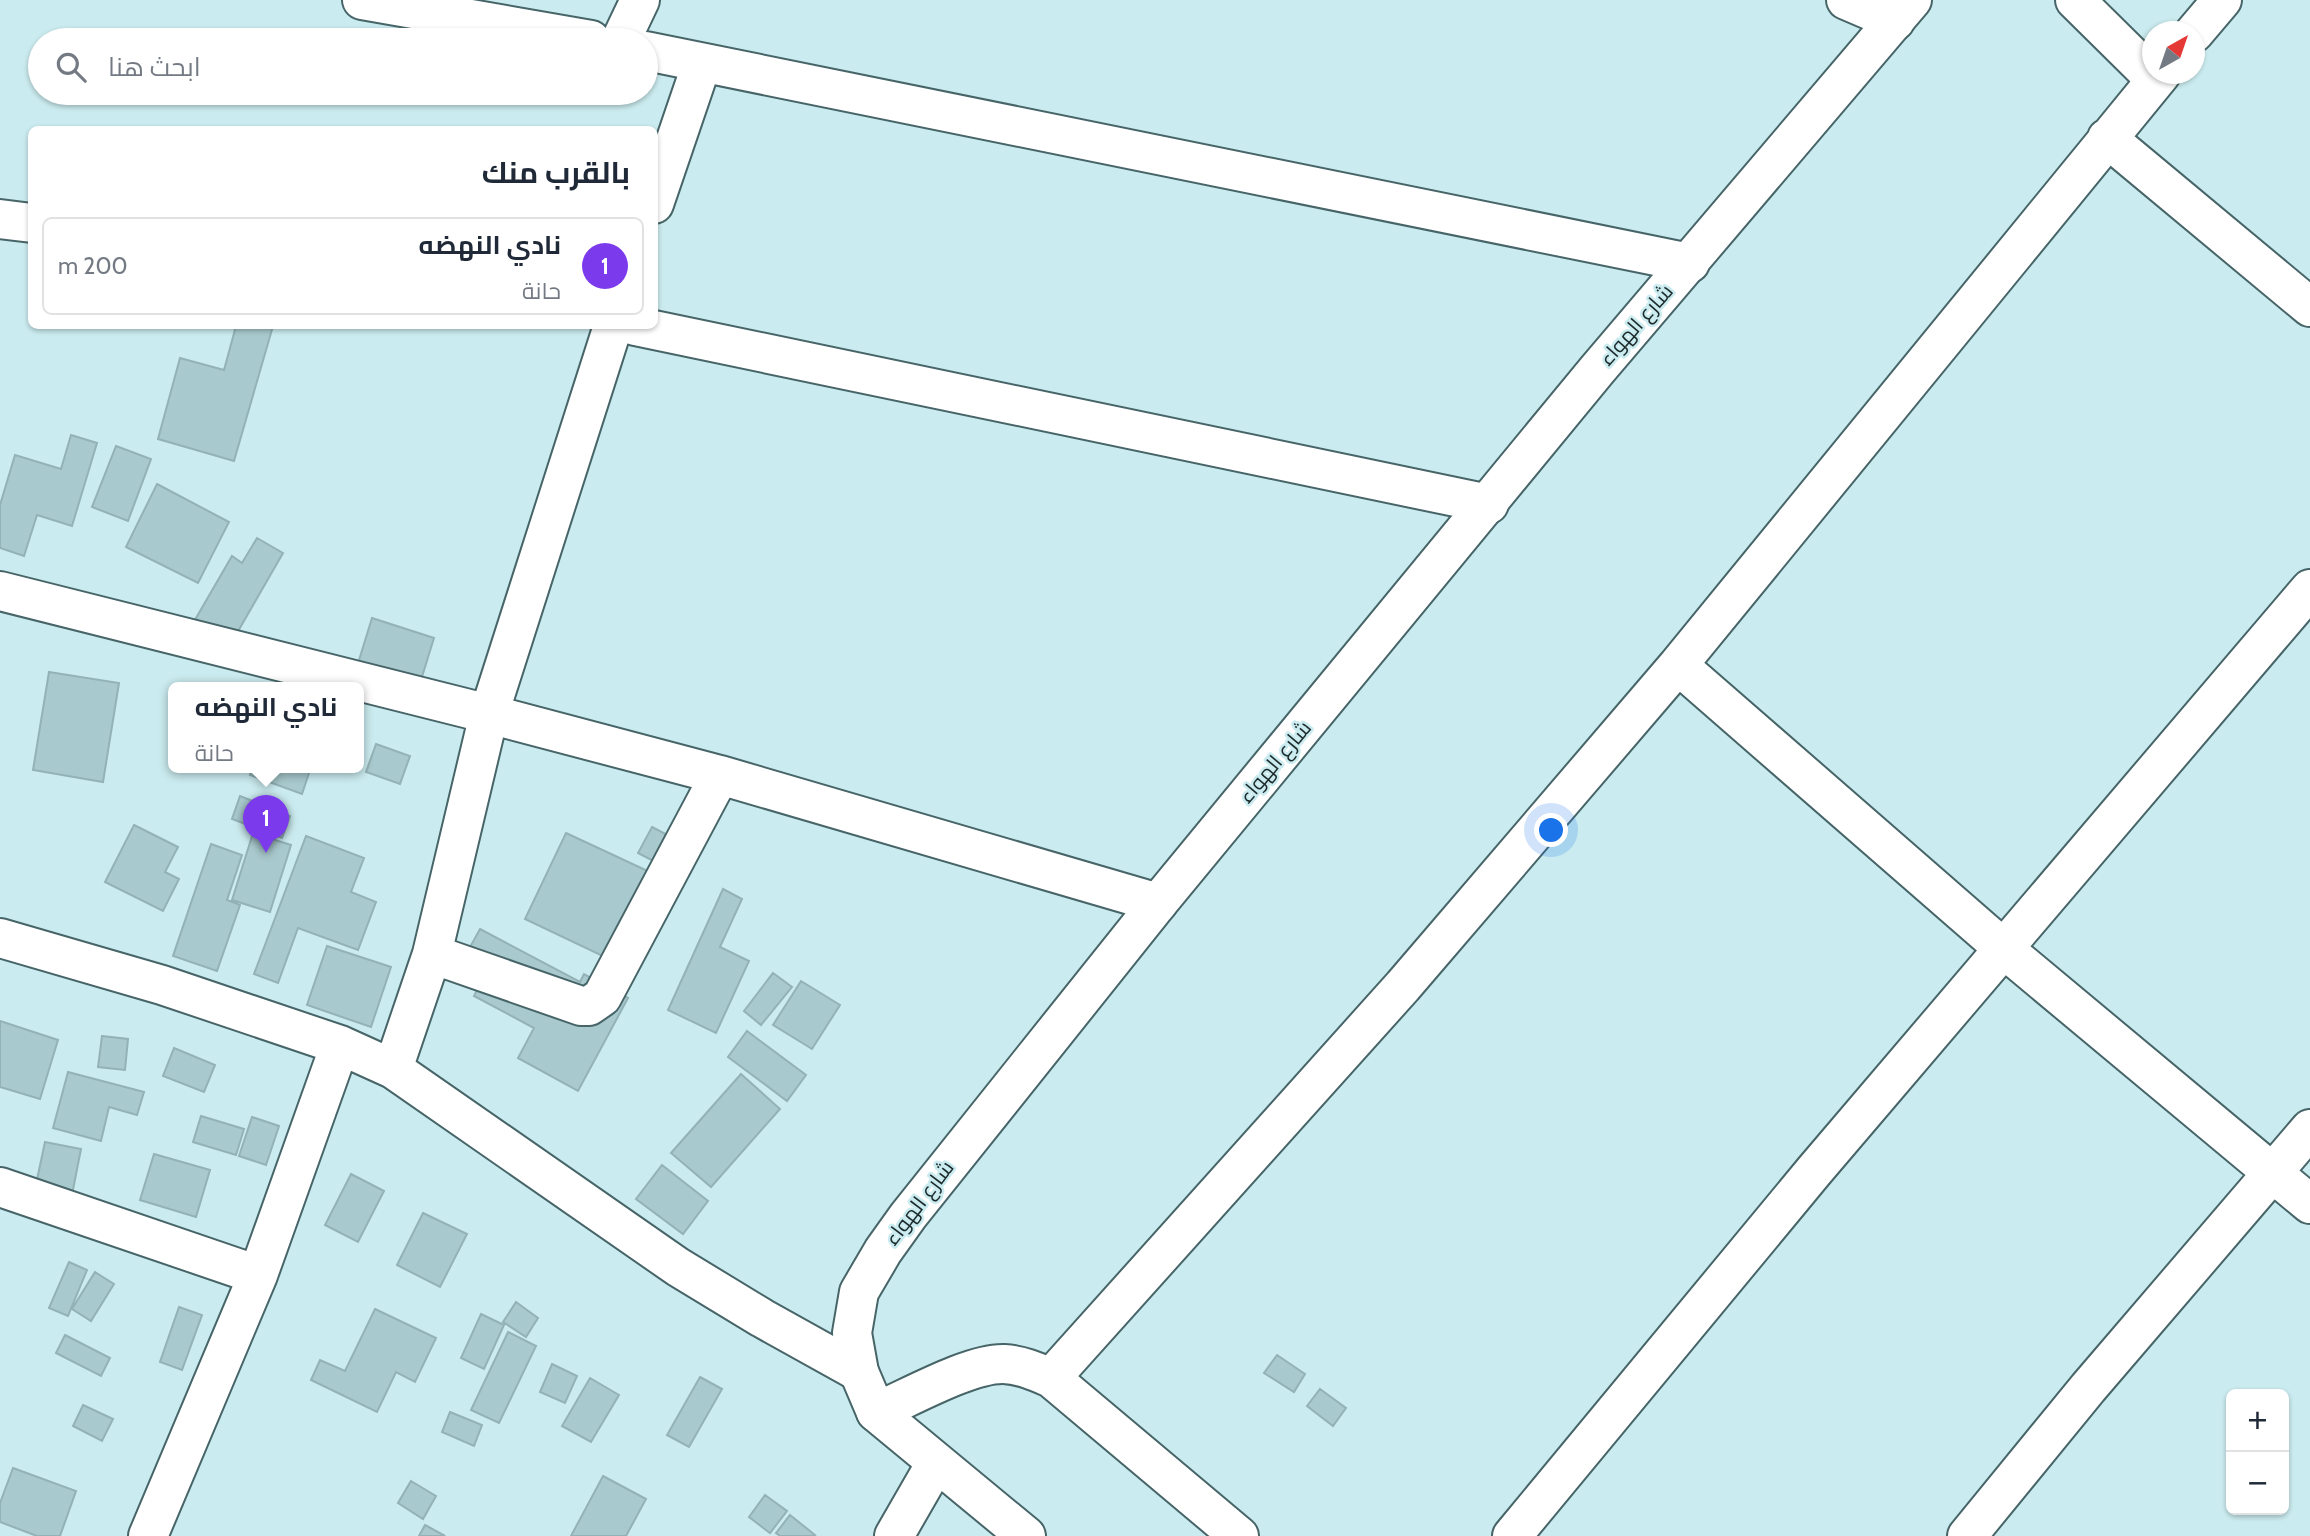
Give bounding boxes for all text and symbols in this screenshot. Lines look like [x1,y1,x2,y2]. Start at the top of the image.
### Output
north arrow [2142,21,2205,84]
search box [28,28,658,105]
icon: search [52,48,90,86]
text: ابحث هنا [108,51,201,83]
text: بالقرب منك [482,154,630,191]
text: نادي النهضه [418,229,561,261]
text: 200 m [58,252,128,280]
text: 1 [601,252,609,280]
text: حانة [522,277,561,305]
street label: شارع الهواء [1593,279,1679,372]
popup [168,682,364,773]
text: نادي النهضه [195,691,337,723]
street label: شارع الهواء [1233,715,1318,809]
text: حانة [195,739,234,767]
pin: 1 [243,795,289,853]
your location [1534,813,1568,847]
street label: شارع الهواء [879,1155,960,1251]
map controls [2226,1389,2289,1515]
button: + [2226,1389,2289,1452]
button: − [2226,1452,2289,1515]

